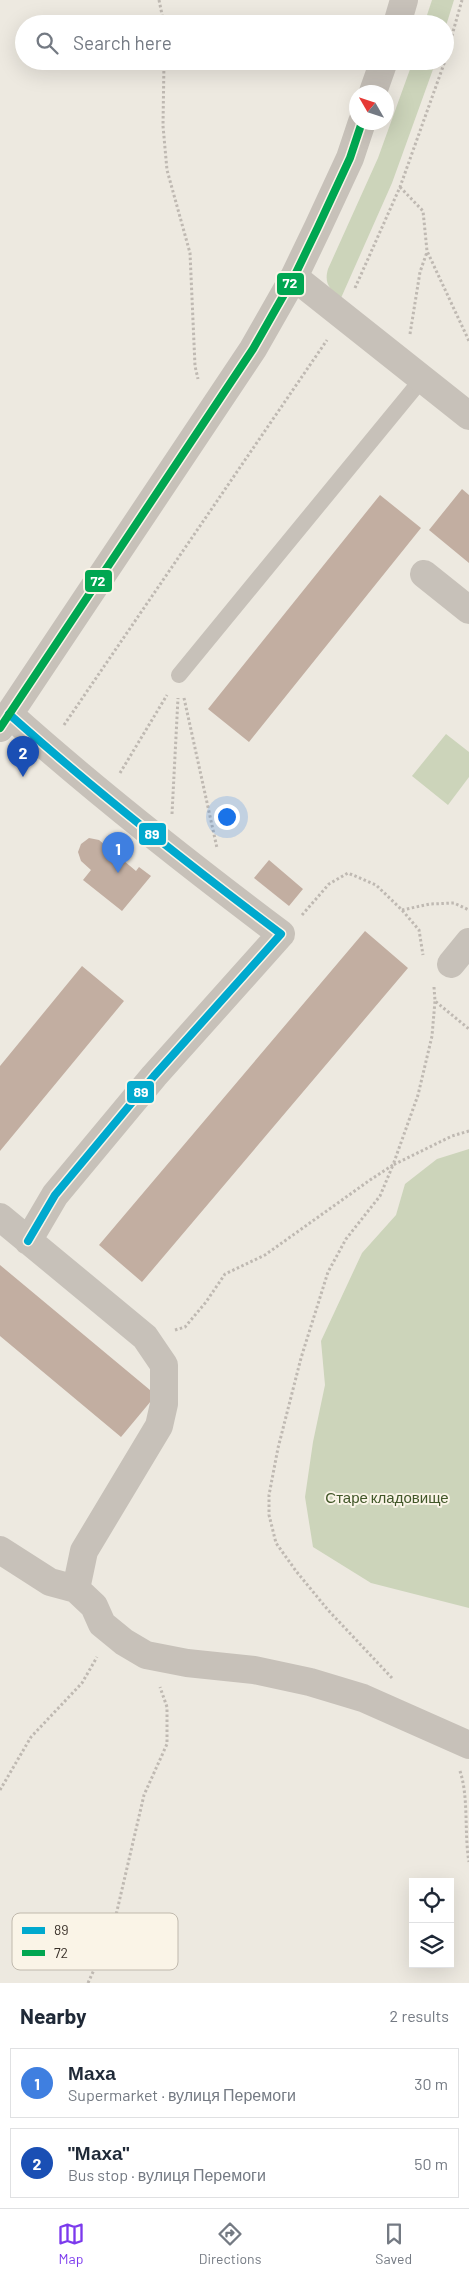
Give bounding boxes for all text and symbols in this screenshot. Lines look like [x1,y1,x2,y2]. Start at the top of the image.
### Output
search box [15,15,454,70]
icon: search [33,29,61,57]
text: Search here [73,31,172,54]
north arrow [349,85,394,130]
line badge: 72 [276,272,305,296]
text: 72 [283,274,298,291]
line badge: 72 [84,569,113,593]
text: 72 [91,572,106,589]
pin: 2 [7,736,39,777]
your location [214,804,240,830]
line badge: 89 [138,822,167,846]
text: 89 [144,825,160,842]
pin: 1 [102,832,134,873]
line badge: 89 [126,1080,155,1104]
text: 89 [133,1083,149,1100]
park label: Старе кладовище [325,1488,449,1506]
map controls [409,1878,454,1968]
button: locate [409,1878,454,1923]
legend [12,1913,178,1970]
text: 89 [54,1921,69,1938]
button: layers [409,1923,454,1968]
text: 72 [54,1944,68,1961]
text: Nearby [20,2003,86,2028]
text: 2 results [390,2006,449,2025]
text: Маха [68,2061,116,2084]
text: 1 [34,2074,40,2093]
text: 30 m [414,2074,448,2093]
text: Supermarket · вулиця Перемоги [68,2085,296,2104]
text: "Маха" [68,2141,129,2164]
text: 2 [33,2154,41,2173]
text: 50 m [414,2154,448,2173]
text: Bus stop · вулиця Перемоги [68,2165,266,2184]
tab: Map [57,2220,85,2267]
tab: Directions [199,2220,261,2267]
tab: Saved [375,2220,412,2267]

